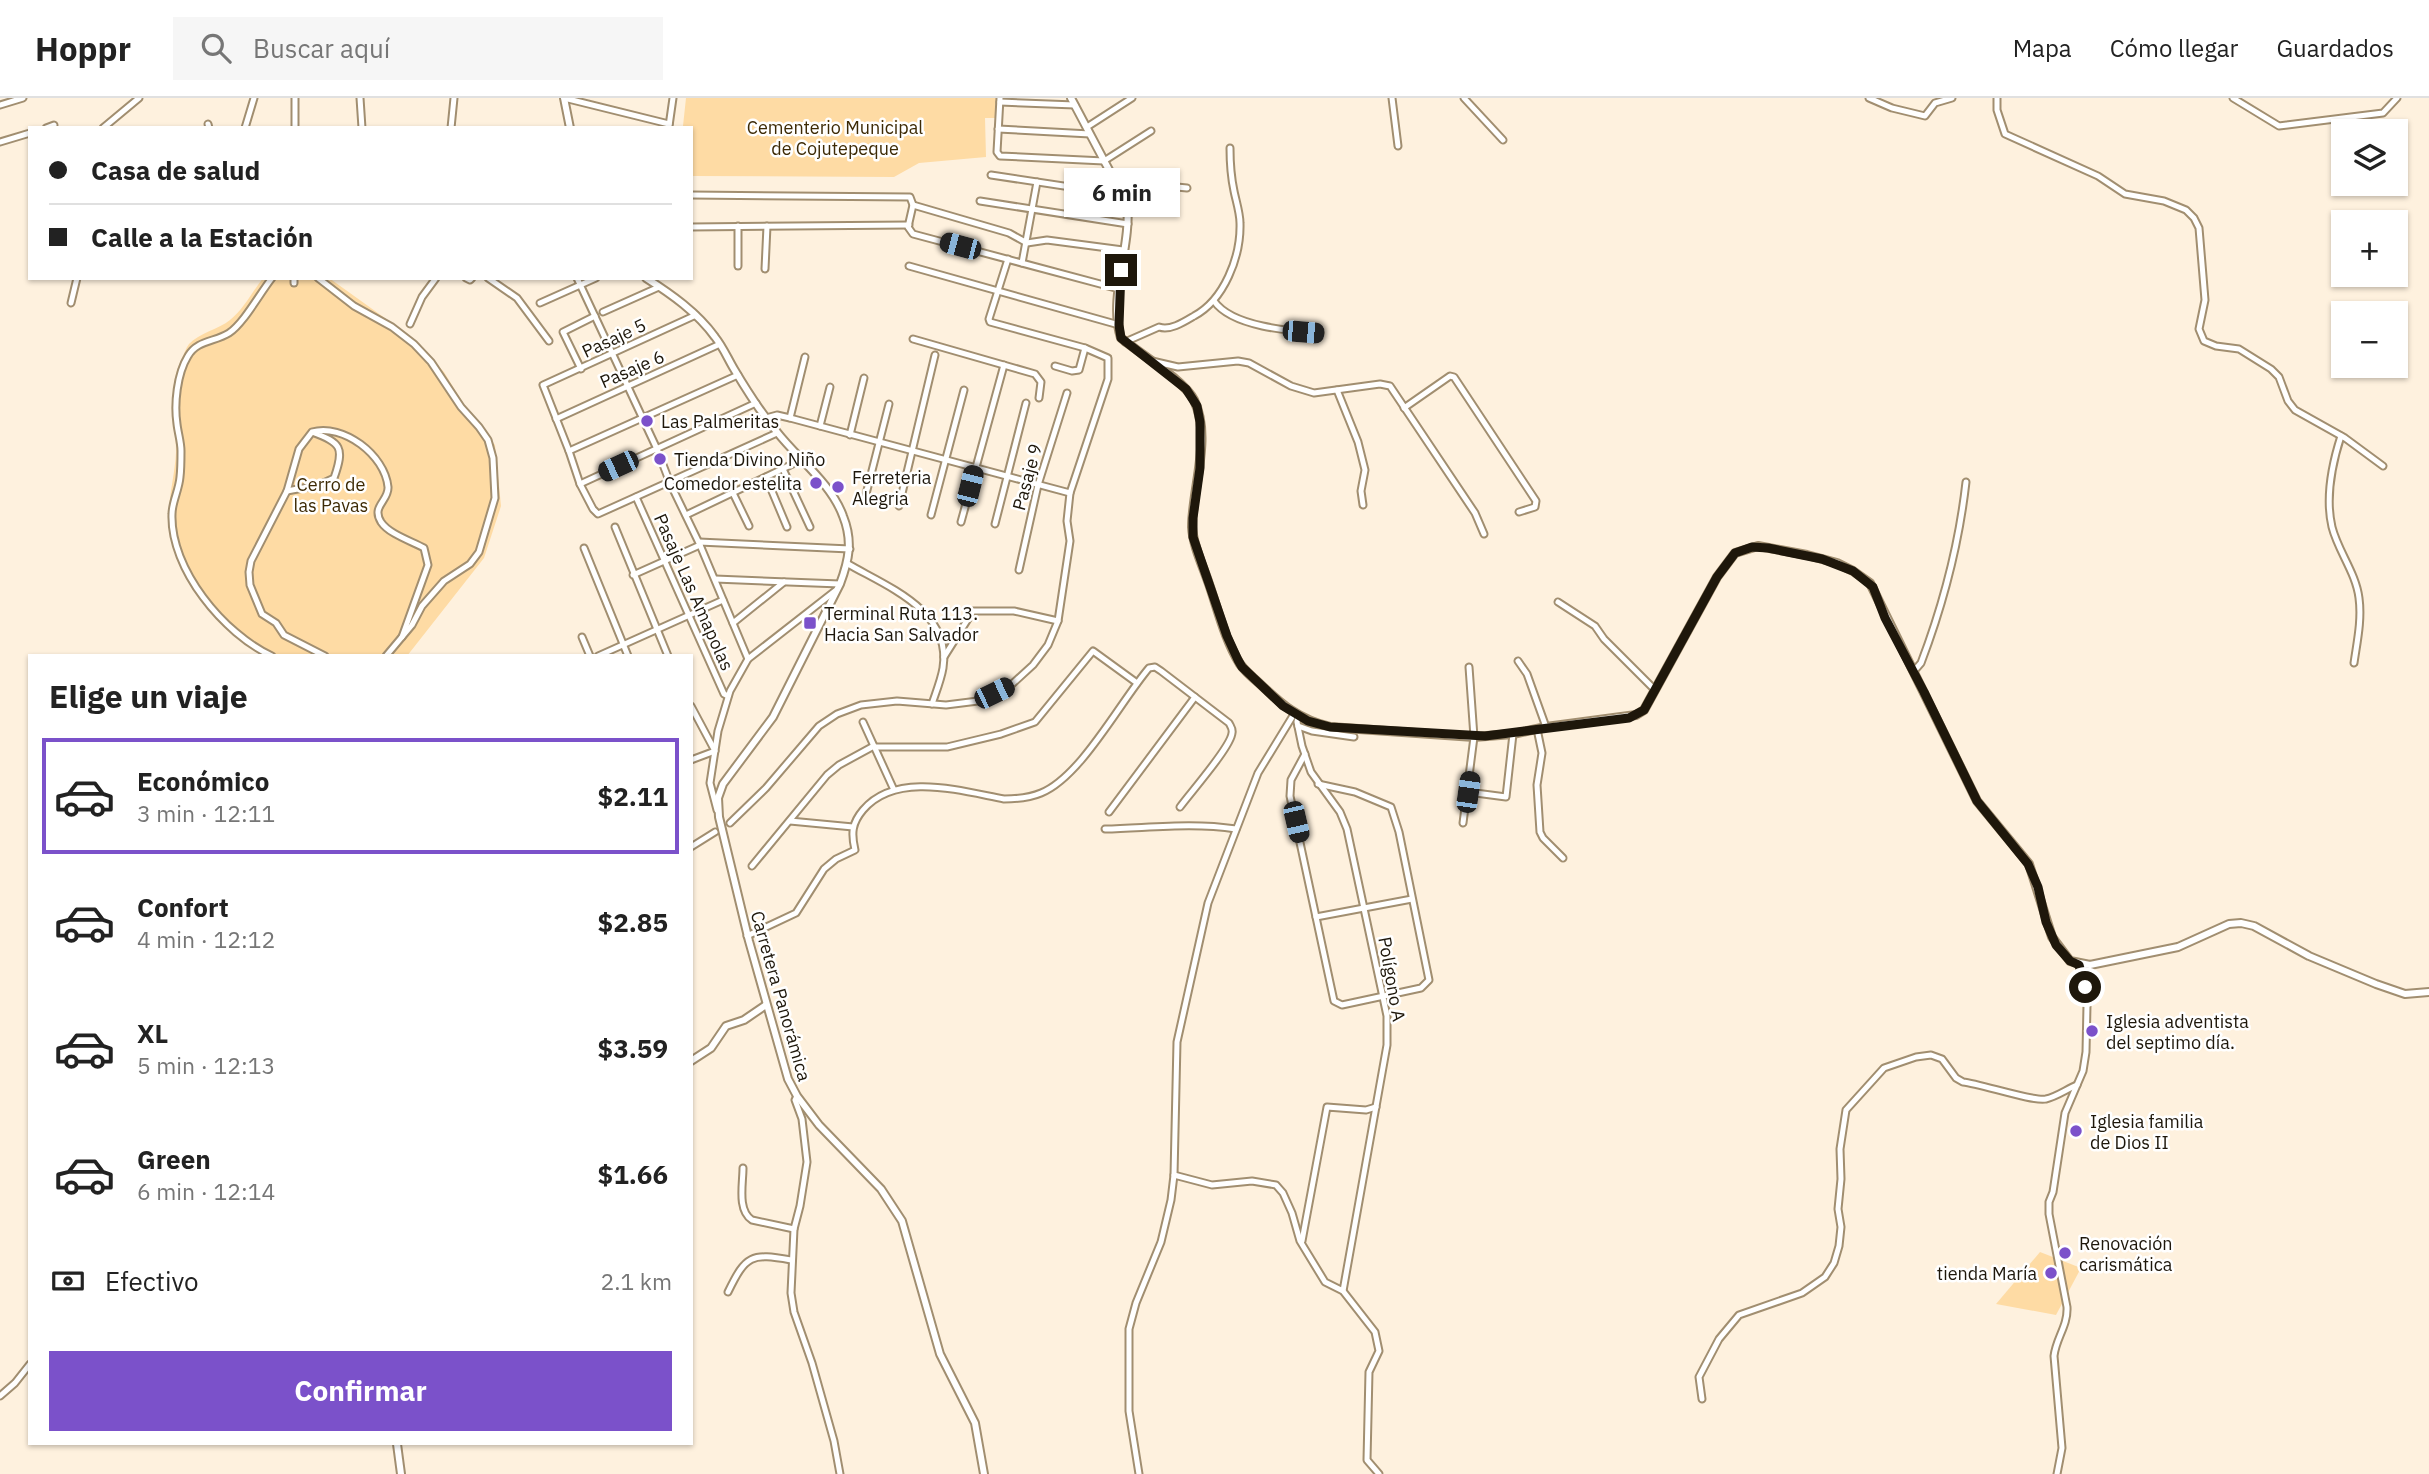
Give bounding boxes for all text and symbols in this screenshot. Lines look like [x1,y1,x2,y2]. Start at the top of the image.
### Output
search box [173,17,663,80]
text: Hoppr [35,27,131,70]
icon: search [197,29,235,67]
text: Buscar aquí [253,31,390,65]
text: Mapa [2013,32,2072,64]
text: Cómo llegar [2110,32,2238,64]
text: Guardados [2276,32,2394,64]
park label: Cementerio Municipal de Cojutepeque [747,116,923,160]
map controls [2331,119,2408,378]
button: layers [2331,119,2408,196]
text: Casa de salud [91,153,260,187]
callout: 6 min [1063,169,1179,218]
text: 6 min [1092,177,1152,207]
button: + [2331,210,2408,287]
text: Calle a la Estación [91,220,313,254]
car [937,230,984,262]
route end [1105,254,1137,286]
button: − [2331,301,2408,378]
street label: Pasaje 5 [578,313,650,363]
car [1282,320,1325,344]
street label: Pasaje 6 [596,345,668,393]
place label: Las Palmeritas [661,410,779,433]
marker: Las Palmeritas [639,413,655,429]
street label: Pasaje 9 [1007,441,1047,513]
car [595,448,642,484]
place label: Tienda Divino Niño [674,448,825,471]
marker: Tienda Divino Niño [652,451,668,467]
car [955,463,986,509]
place label: Ferreteria Alegria [852,466,932,510]
place label: Comedor estelita [664,472,802,495]
park label: Cerro de las Pavas [294,473,368,517]
marker: Comedor estelita [808,475,824,491]
marker: Ferreteria Alegria [830,479,846,495]
street label: Pasaje Las Amapolas [649,510,739,674]
place label: Terminal Ruta 113. Hacia San Salvador [824,602,979,646]
marker: Terminal Ruta 113. Hacia San Salvador [802,615,818,631]
car [971,674,1018,712]
text: Elige un viaje [49,675,248,717]
text: Económico [137,764,269,798]
icon: car [53,765,116,828]
car [1455,770,1482,814]
text: $2.11 [598,779,668,813]
text: 3 min · 12:11 [137,798,275,828]
car [1282,799,1311,845]
text: Confort [137,890,229,924]
icon: car [53,891,116,954]
text: $2.85 [598,905,668,939]
street label: Carretera Panorámica [746,908,816,1084]
text: 4 min · 12:12 [137,924,275,954]
street label: Polígono A [1373,935,1411,1024]
route start [2069,971,2101,1003]
place label: Iglesia adventista del septimo día. [2106,1010,2249,1054]
text: XL [137,1016,168,1050]
icon: car [53,1017,116,1080]
marker: Iglesia adventista del septimo día. [2084,1023,2100,1039]
text: $3.59 [598,1031,668,1065]
text: 5 min · 12:13 [137,1050,275,1080]
place label: Iglesia familia de Dios II [2090,1110,2204,1154]
marker: Iglesia familia de Dios II [2068,1123,2084,1139]
text: Green [137,1142,211,1176]
icon: car [53,1143,116,1206]
text: $1.66 [598,1157,668,1191]
text: 6 min · 12:14 [137,1176,275,1206]
place label: Renovación carismática [2079,1232,2173,1276]
marker: Renovación carismática [2057,1245,2073,1261]
icon: cash [49,1262,87,1300]
place label: tienda María [1937,1262,2037,1285]
text: Efectivo [105,1264,199,1298]
marker: tienda María [2043,1265,2059,1281]
text: 2.1 km [601,1266,672,1296]
button: Confirmar [49,1351,672,1431]

